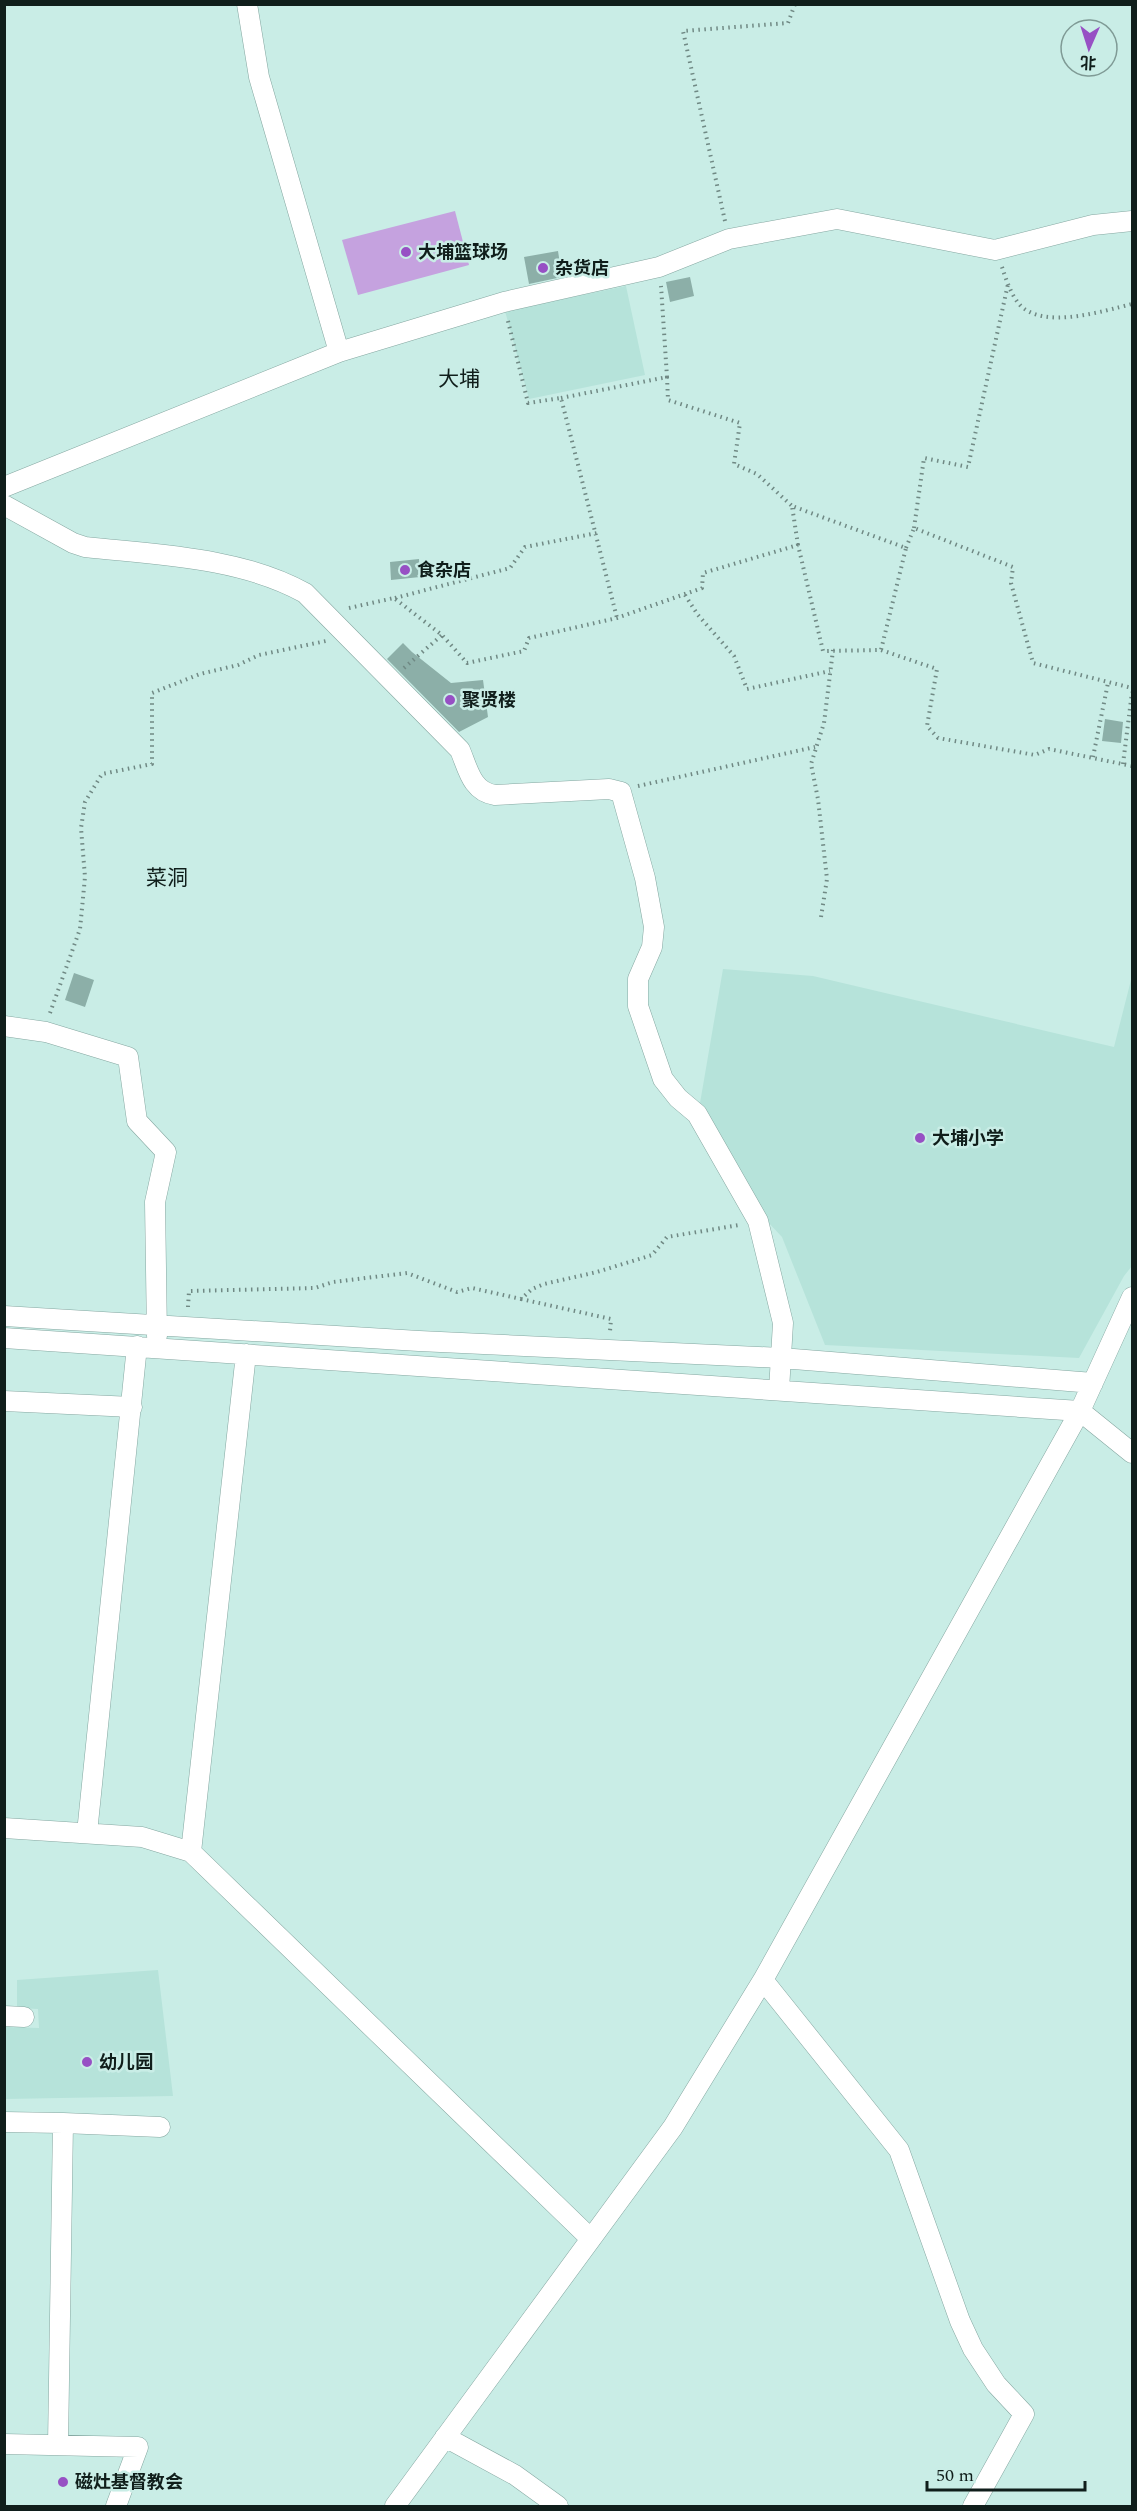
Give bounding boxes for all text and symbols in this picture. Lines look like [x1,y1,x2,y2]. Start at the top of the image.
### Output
north arrow [1059,18,1119,78]
text: 北 [1080,50,1097,74]
place label: 大埔篮球场 [418,239,508,266]
marker: 大埔篮球场 [399,245,413,259]
place label: 杂货店 [555,255,609,282]
marker: 杂货店 [536,261,550,275]
district label: 大埔 [438,364,480,396]
place label: 食杂店 [417,557,471,584]
marker: 食杂店 [398,563,412,577]
place label: 聚贤楼 [462,687,516,714]
marker: 聚贤楼 [443,693,457,707]
district label: 菜洞 [146,863,188,895]
place label: 大埔小学 [932,1125,1004,1152]
marker: 大埔小学 [913,1131,927,1145]
place label: 幼儿园 [99,2049,153,2076]
marker: 幼儿园 [80,2055,94,2069]
scale bar [927,2454,1084,2492]
text: 50 m [936,2462,974,2489]
place label: 磁灶基督教会 [75,2469,183,2496]
marker: 磁灶基督教会 [56,2475,70,2489]

